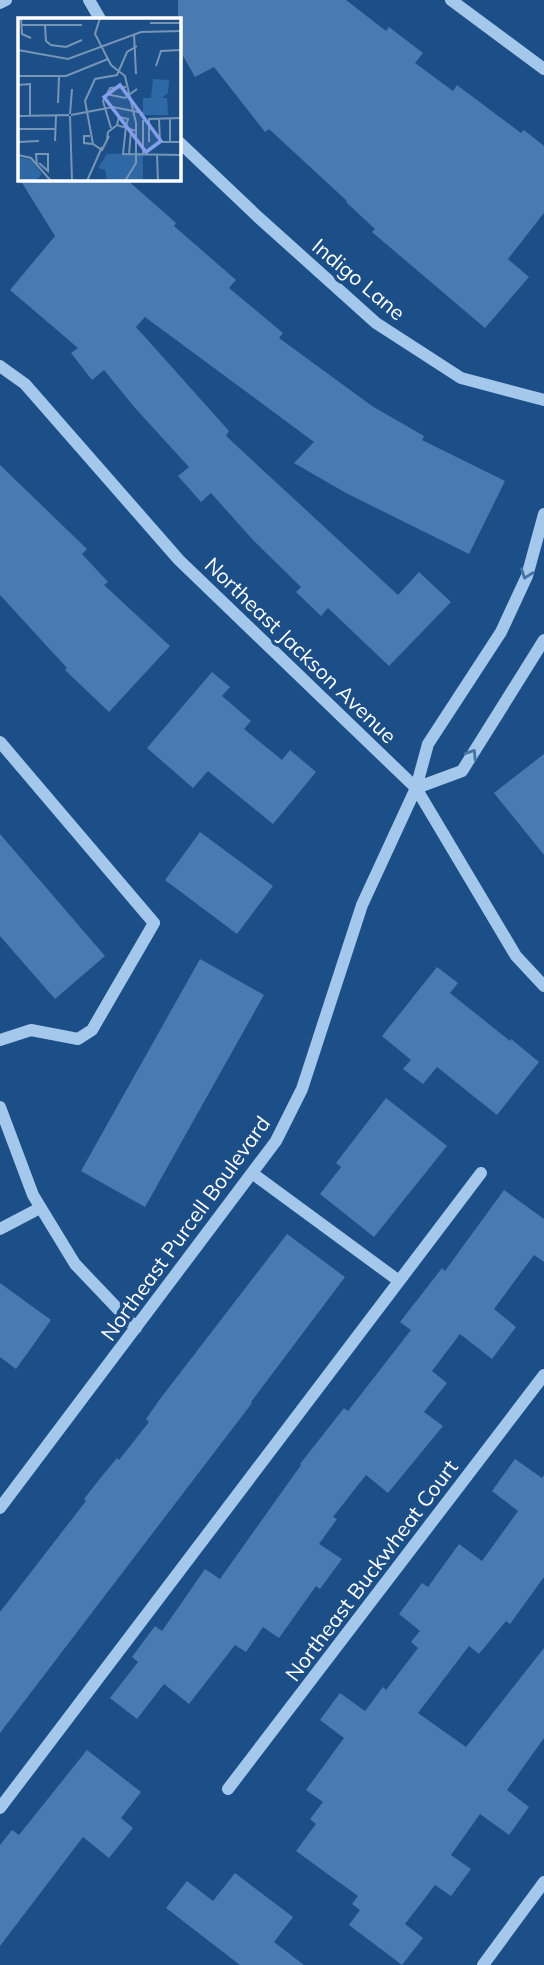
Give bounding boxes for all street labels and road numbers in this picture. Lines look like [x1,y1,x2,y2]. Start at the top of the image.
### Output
street label: Indigo Lane [307,233,411,325]
street label: Northeast Jackson Avenue [200,552,402,748]
street label: Northeast Purcell Boulevard [95,1111,275,1345]
street label: Northeast Buckwheat Court [279,1454,463,1686]

